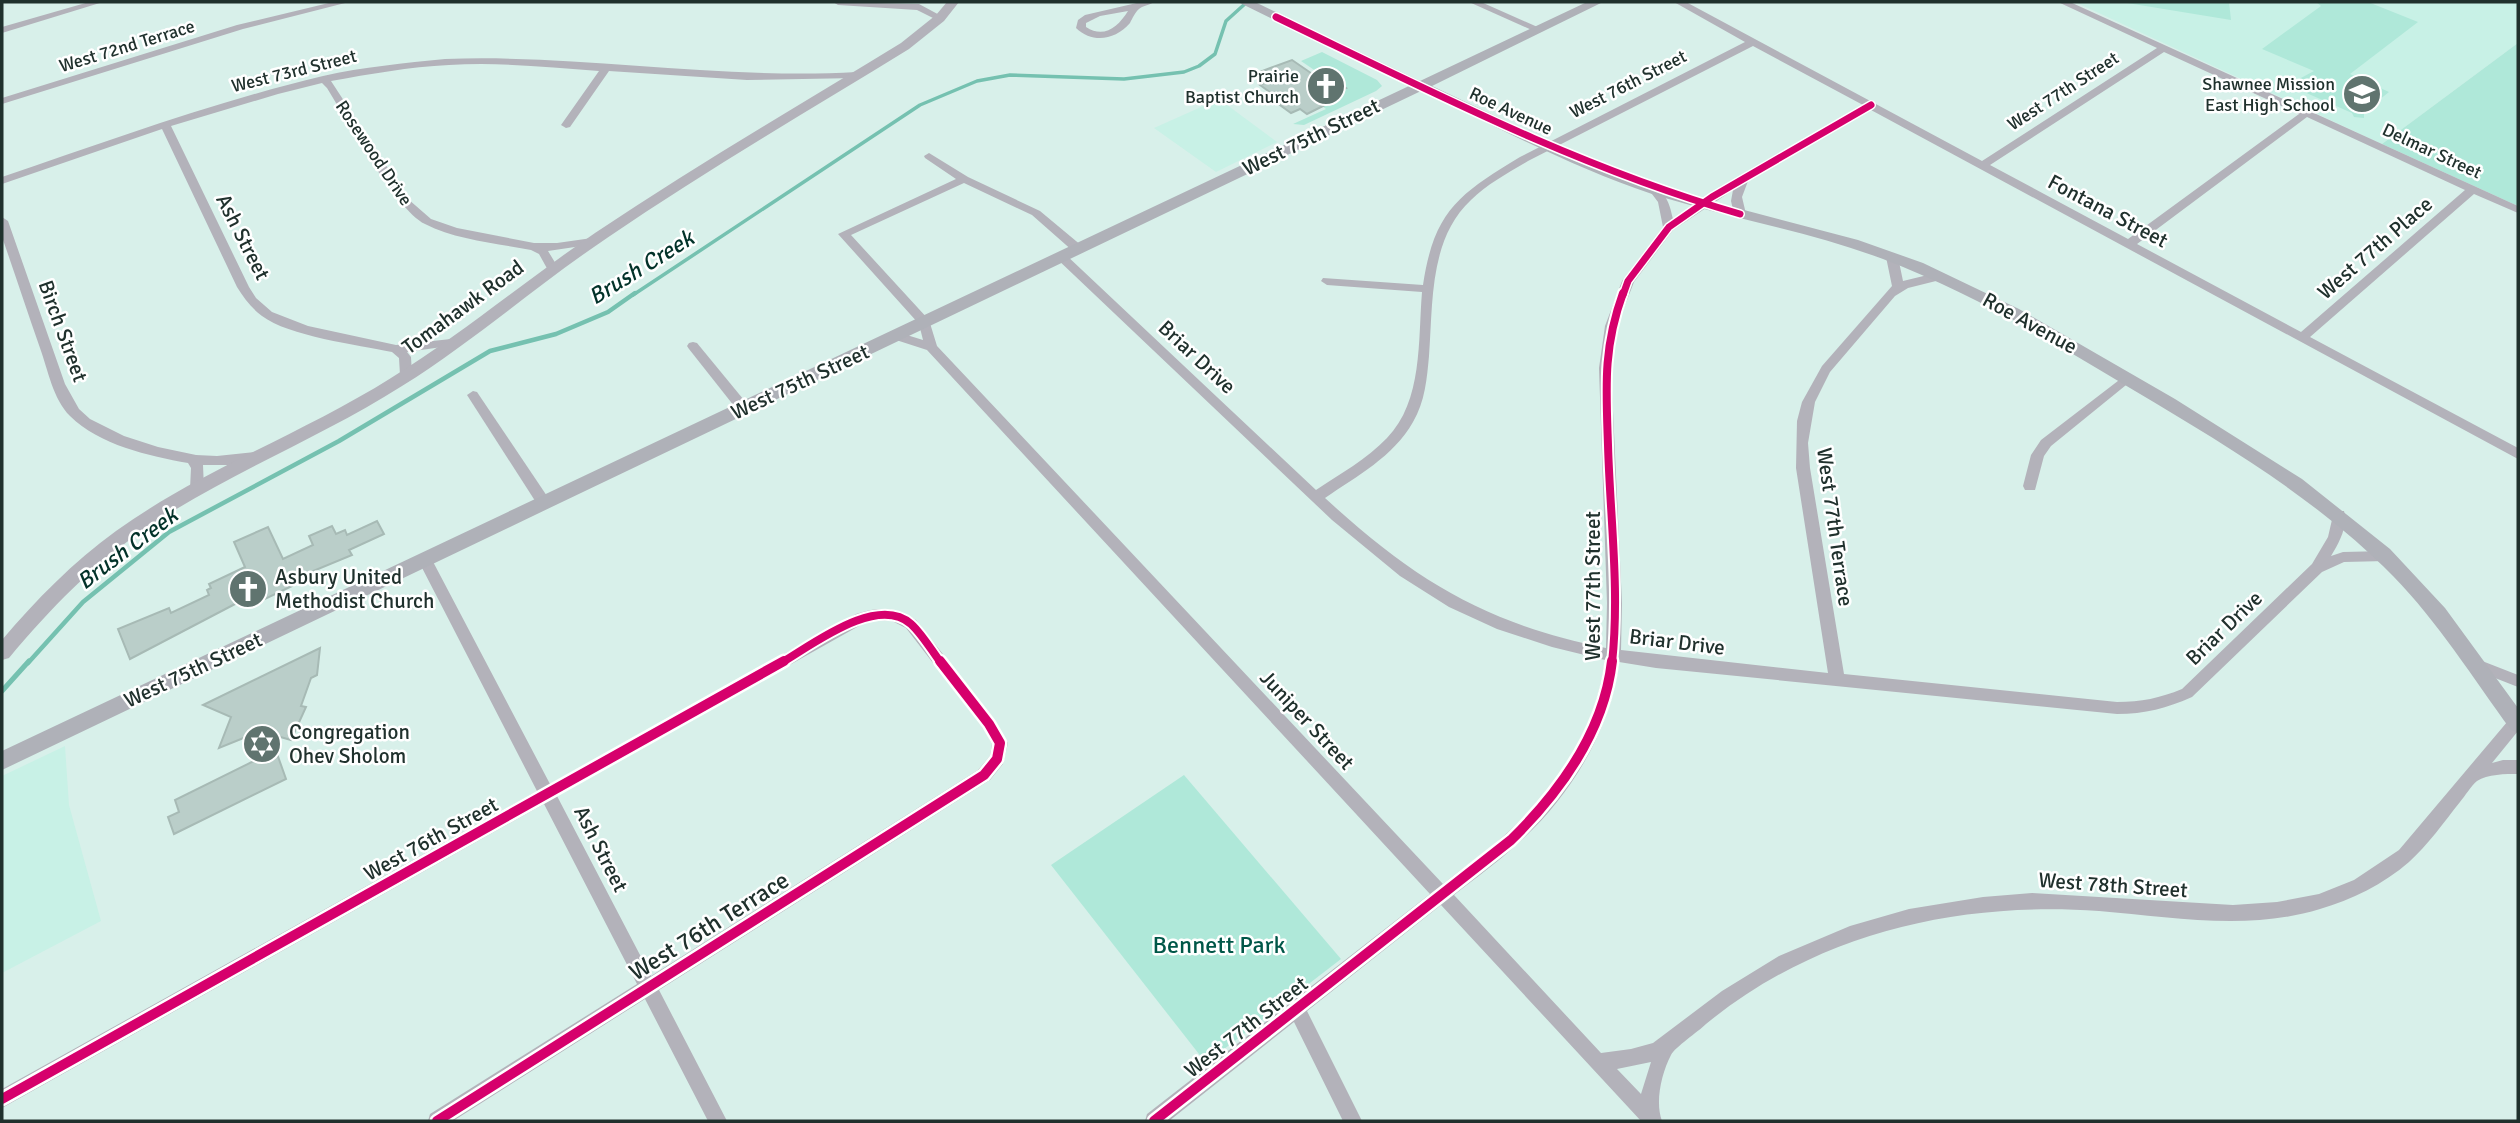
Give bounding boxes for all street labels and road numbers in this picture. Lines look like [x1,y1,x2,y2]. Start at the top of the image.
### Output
street label: West 72nd Terrace [57,15,197,77]
street label: West 73rd Street [229,45,359,97]
street label: West 76th Street [1566,45,1690,123]
street label: West 77th Street [2003,47,2123,135]
street label: Roe Avenue [1466,82,1556,140]
street label: West 75th Street [1238,93,1384,181]
street label: Rosewood Drive [331,96,417,210]
street label: Delmar Street [2379,118,2485,184]
street label: Fontana Street [2044,168,2172,254]
street label: Ash Street [210,190,276,284]
street label: West 77th Place [2312,191,2438,305]
street label: Tomahawk Road [397,254,529,360]
street label: Birch Street [33,277,93,385]
street label: Roe Avenue [1978,286,2082,360]
street label: Briar Drive [1153,315,1241,399]
street label: West 75th Street [727,339,873,425]
street label: West 77th Terrace [1811,446,1859,608]
street label: West 77th Street [1580,511,1606,661]
street label: Briar Drive [2180,585,2268,671]
street label: Briar Drive [1628,623,1726,661]
street label: West 75th Street [120,627,266,713]
street label: Juniper Street [1254,665,1360,775]
street label: West 76th Street [359,791,503,887]
street label: Ash Street [568,802,634,896]
street label: West 76th Terrace [624,865,794,987]
street label: West 78th Street [2038,867,2188,903]
street label: West 77th Street [1179,971,1313,1083]

